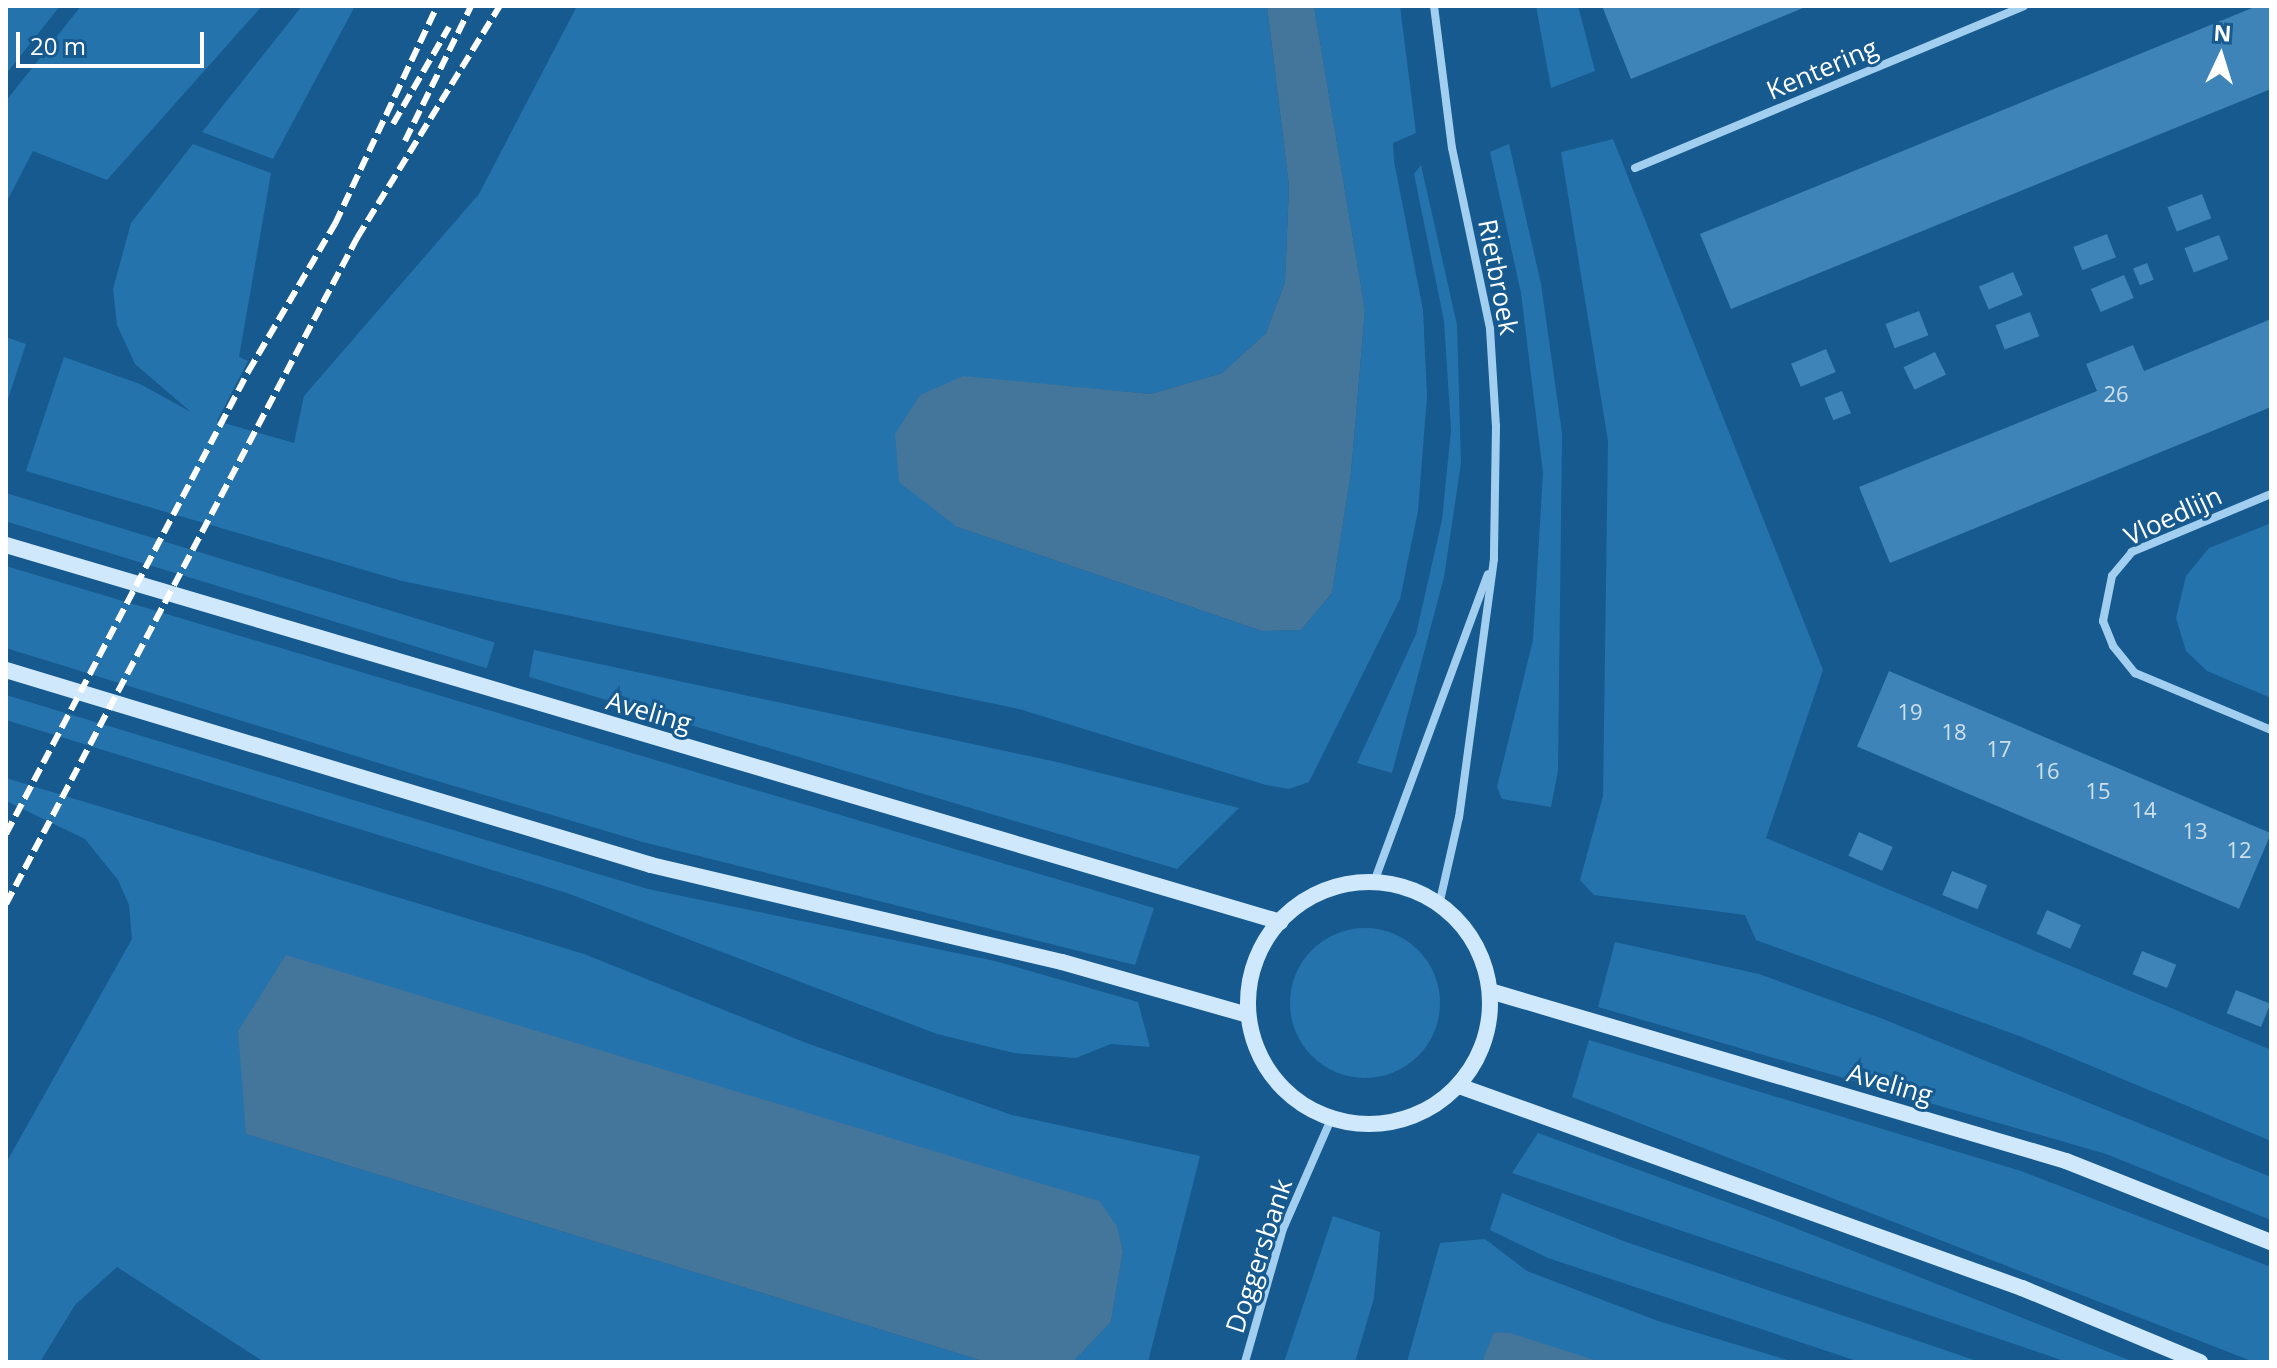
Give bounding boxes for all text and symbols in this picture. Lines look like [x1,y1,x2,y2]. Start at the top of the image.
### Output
scale bar [20,16,208,66]
north arrow [2181,16,2261,96]
text: N [2213,16,2233,48]
text: 20 m [30,29,86,62]
street label: Kentering [1762,32,1882,106]
street label: Rietbroek [1472,217,1524,337]
house number: 26 [2103,381,2129,407]
street label: Vloedlijn [2119,480,2227,552]
street label: Aveling [603,685,695,739]
house number: 19 [1897,699,1923,725]
house number: 18 [1941,719,1967,745]
house number: 17 [1986,736,2012,762]
house number: 16 [2034,758,2060,784]
house number: 15 [2085,778,2111,804]
house number: 14 [2131,797,2157,823]
house number: 13 [2182,818,2208,844]
house number: 12 [2226,837,2252,863]
street label: Aveling [1844,1057,1936,1111]
street label: Doggersbank [1219,1175,1299,1337]

